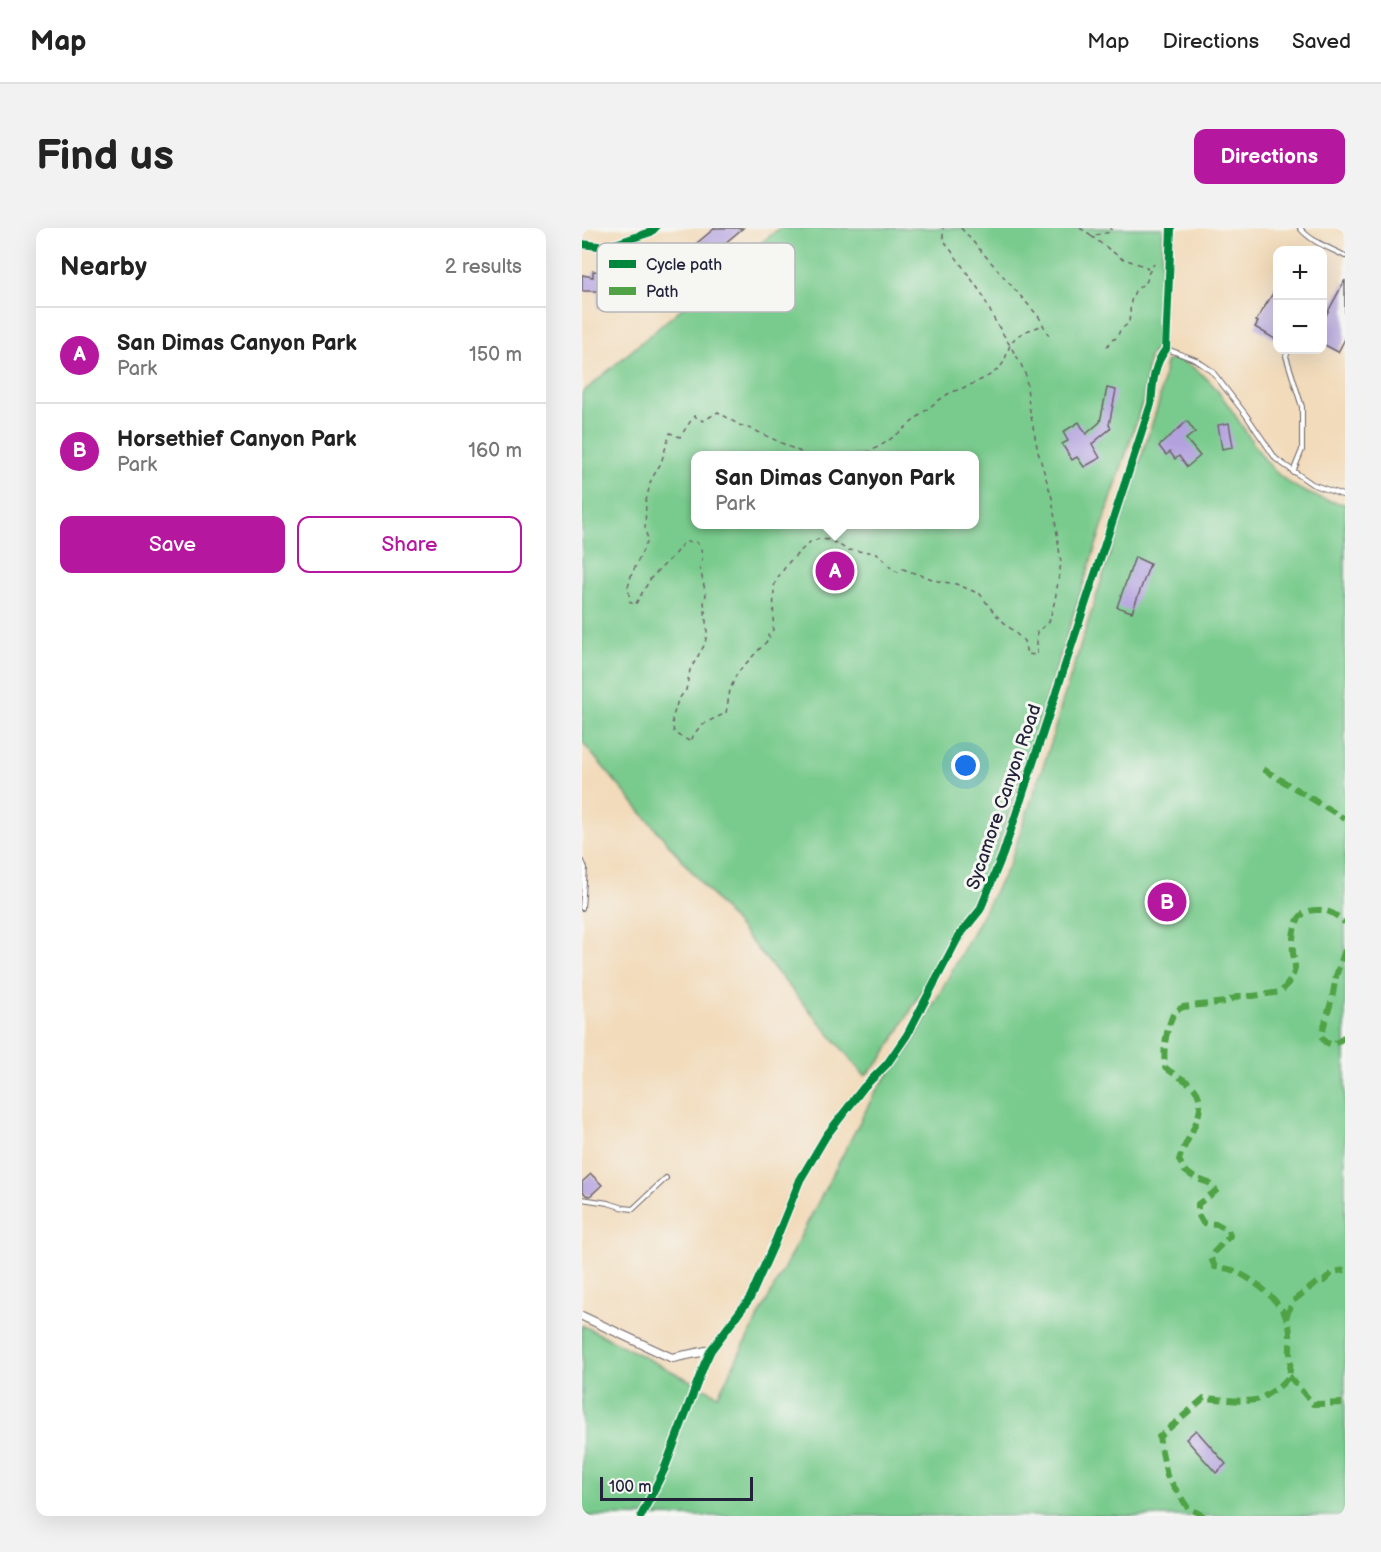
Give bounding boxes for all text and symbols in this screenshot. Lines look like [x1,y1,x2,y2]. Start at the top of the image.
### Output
text: Map [30,25,86,58]
text: Map [1087,29,1130,54]
text: Directions [1163,29,1259,54]
text: Saved [1292,29,1351,54]
button: Directions [1194,129,1345,184]
text: Find us [36,131,174,182]
legend [597,243,795,312]
map controls [1273,246,1327,354]
button: + [1273,246,1327,300]
text: Nearby [60,252,147,283]
text: 2 results [445,255,522,279]
text: Cycle path [646,256,722,275]
text: Path [646,283,678,302]
button: − [1273,300,1327,354]
text: San Dimas Canyon Park [117,330,357,357]
text: A [73,343,86,367]
text: 150 m [469,343,522,367]
text: Park [117,357,157,381]
text: Horsethief Canyon Park [117,426,356,453]
text: B [72,439,87,463]
text: 160 m [468,439,522,463]
popup [691,451,979,529]
text: Park [117,453,157,477]
text: San Dimas Canyon Park [715,465,955,492]
text: Park [715,492,755,516]
button: Save [60,516,285,573]
button: Share [297,516,522,573]
pin: A [816,548,854,594]
street label: Sycamore Canyon Road [962,702,1046,892]
your location [951,751,980,780]
pin: B [1148,880,1186,924]
scale bar [600,1474,753,1502]
text: 100 m [609,1478,652,1497]

